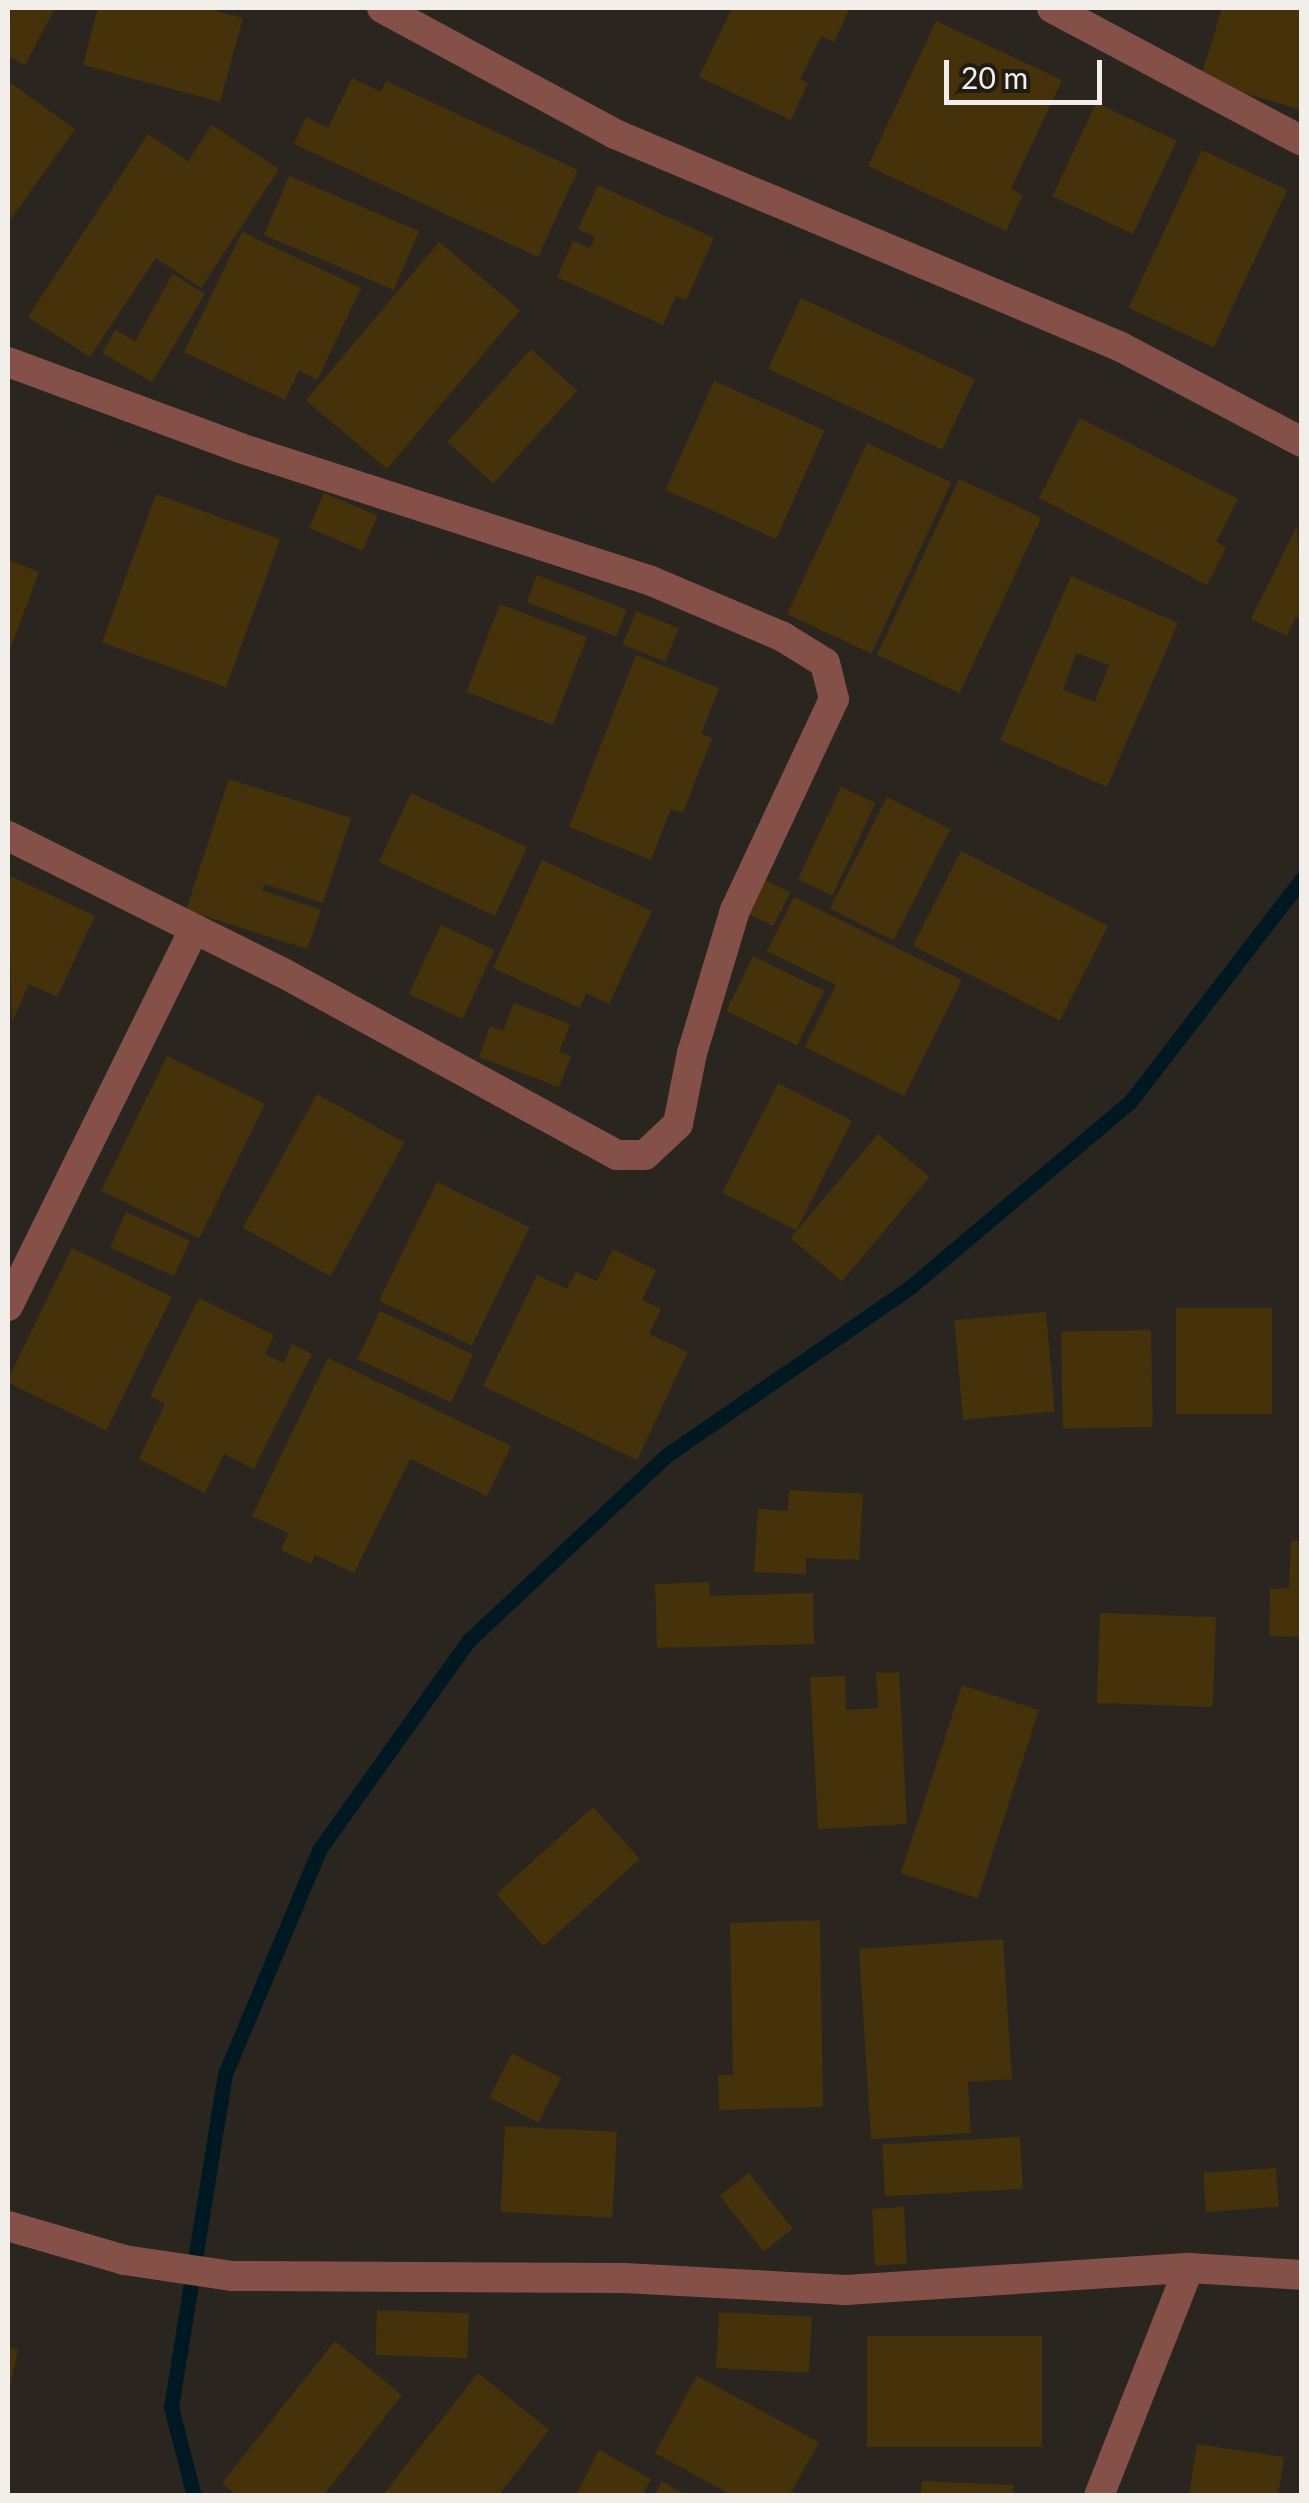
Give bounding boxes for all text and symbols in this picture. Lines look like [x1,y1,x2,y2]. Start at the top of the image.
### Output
scale bar [949,40,1106,102]
text: 20 m [961,59,1028,95]

